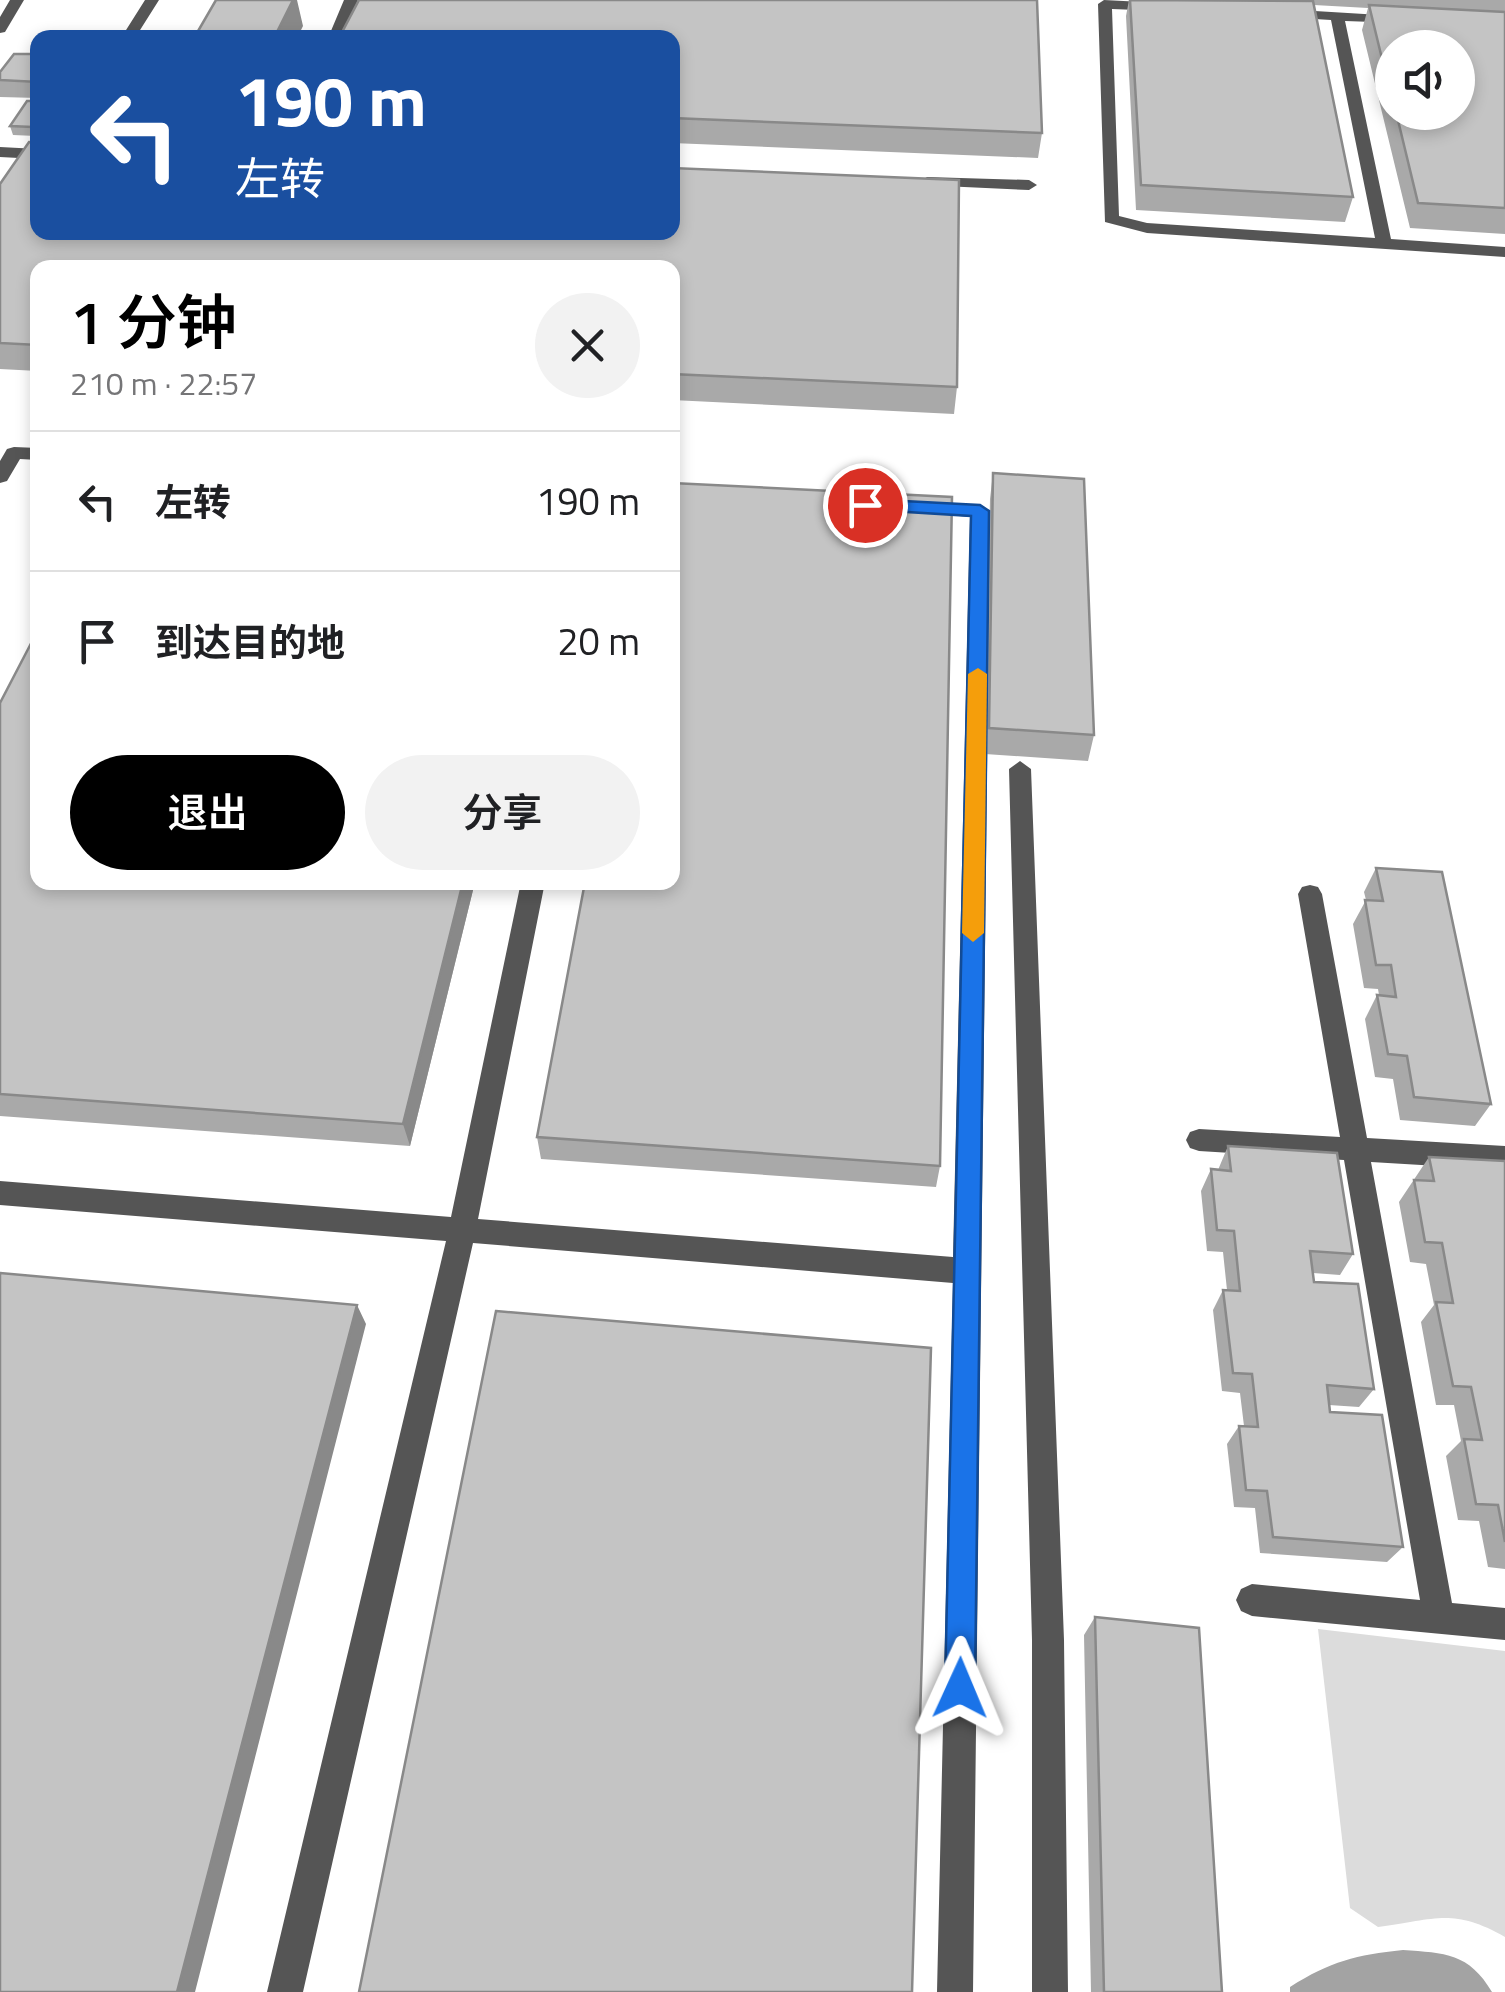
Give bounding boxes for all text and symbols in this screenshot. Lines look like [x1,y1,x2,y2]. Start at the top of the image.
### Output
map controls [1375,30,1475,130]
button: sound [1375,30,1475,130]
text: 190 m [235,47,427,153]
icon: left [70,70,200,200]
text: 左转 [235,144,325,212]
text: 1 分钟 [70,276,237,367]
button: close [535,293,640,398]
text: 210 m · 22:57 [70,359,257,407]
pin [823,463,908,548]
text: 190 m [536,472,640,530]
text: 左转 [155,473,231,531]
icon: left [70,474,125,529]
icon: arrive [838,478,893,533]
text: 20 m [557,612,640,670]
text: 到达目的地 [155,613,345,671]
icon: arrive [70,614,125,669]
button: 退出 [70,755,345,870]
button: 分享 [365,755,640,870]
position arrow [908,1636,1012,1740]

